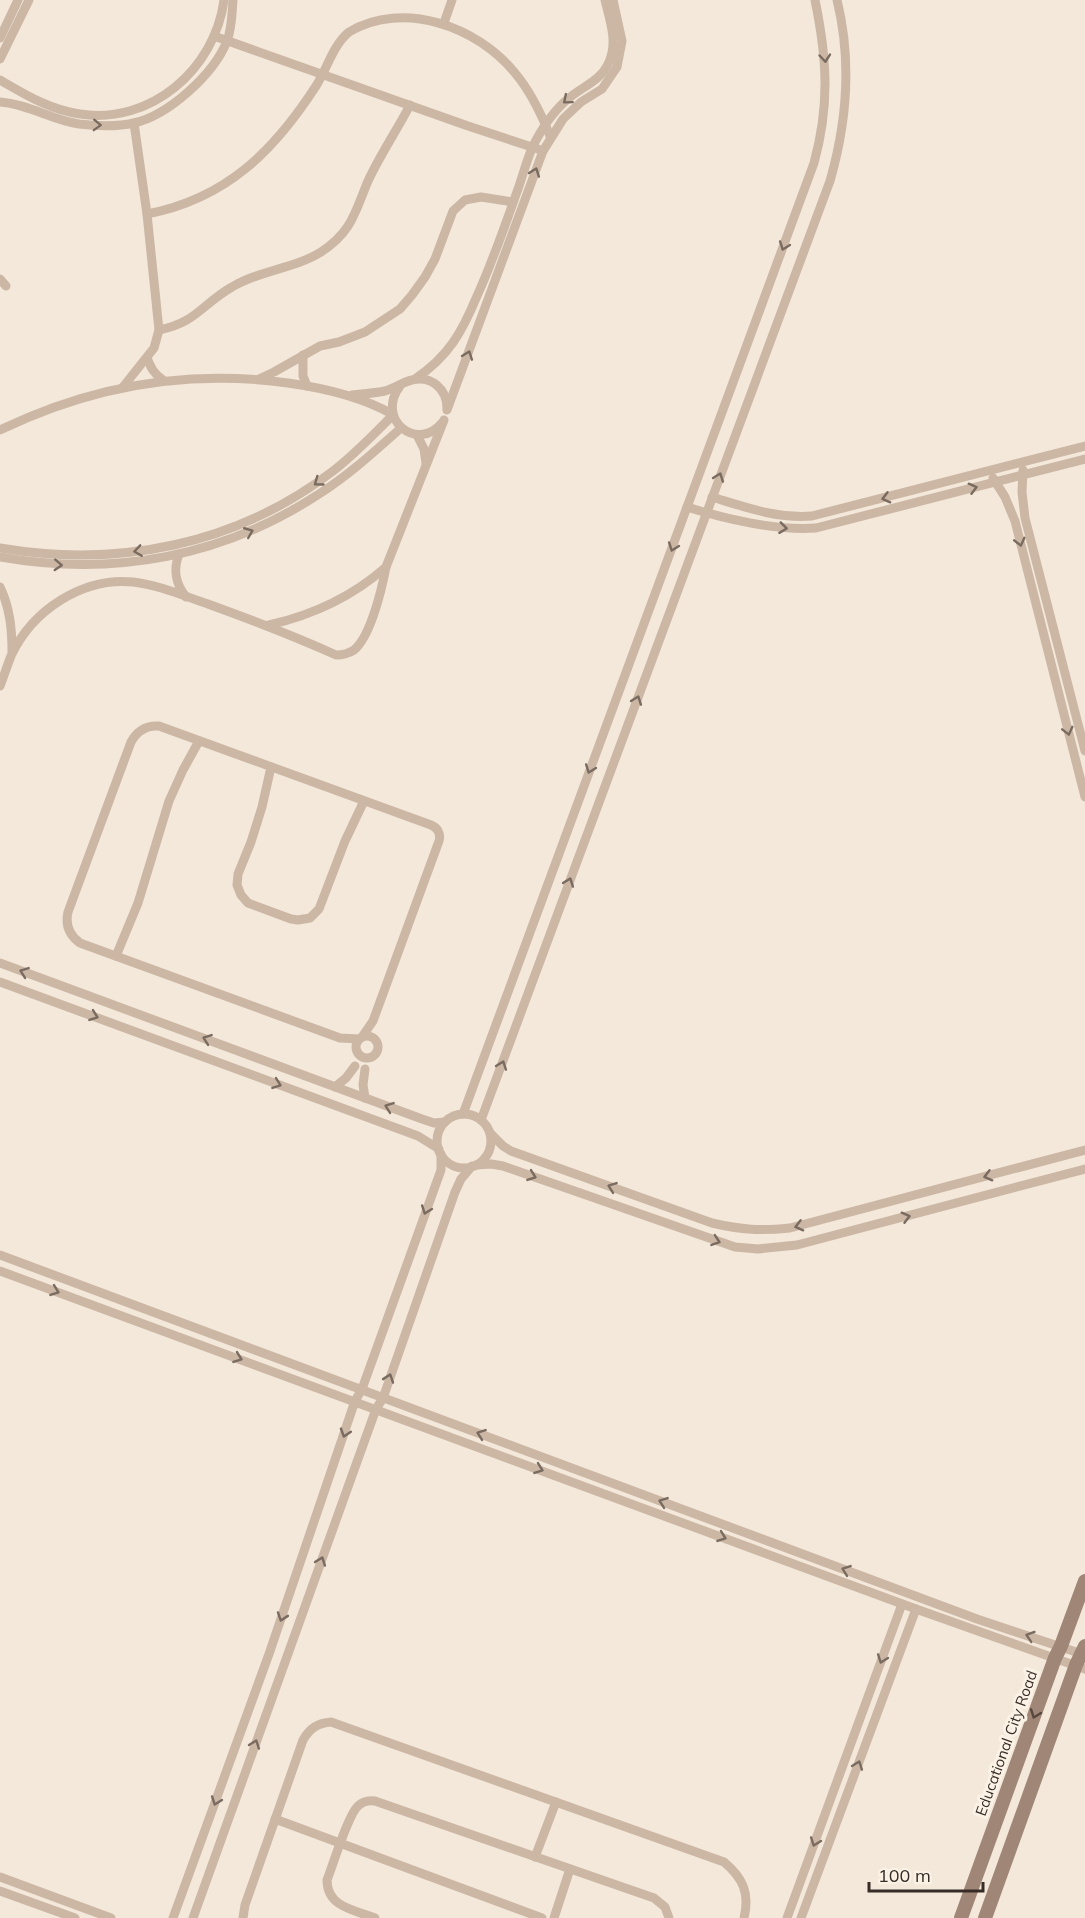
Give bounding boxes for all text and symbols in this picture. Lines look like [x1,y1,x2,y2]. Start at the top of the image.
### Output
one-way arrow [818,53,831,62]
one-way arrow [563,93,574,104]
one-way arrow [93,118,102,131]
one-way arrow [527,167,540,178]
one-way arrow [779,240,791,251]
one-way arrow [460,350,473,361]
one-way arrow [712,473,724,484]
one-way arrow [313,475,324,486]
one-way arrow [968,482,978,495]
one-way arrow [881,490,891,503]
one-way arrow [779,521,788,534]
one-way arrow [242,527,253,539]
one-way arrow [1013,537,1026,547]
one-way arrow [667,541,680,552]
one-way arrow [133,545,142,557]
one-way arrow [53,558,62,571]
one-way arrow [629,695,642,705]
one-way arrow [1061,726,1074,736]
one-way arrow [585,764,598,774]
one-way arrow [562,878,574,889]
one-way arrow [19,966,30,979]
one-way arrow [88,1009,99,1022]
one-way arrow [202,1034,212,1047]
one-way arrow [494,1061,507,1071]
one-way arrow [271,1076,282,1089]
one-way arrow [385,1102,395,1115]
one-way arrow [983,1168,993,1181]
one-way arrow [526,1169,537,1181]
one-way arrow [607,1182,618,1195]
one-way arrow [421,1204,434,1215]
one-way arrow [901,1211,911,1224]
one-way arrow [794,1218,804,1231]
one-way arrow [710,1234,721,1246]
one-way arrow [49,1283,60,1296]
one-way arrow [232,1351,243,1363]
one-way arrow [382,1373,395,1384]
one-way arrow [340,1427,352,1438]
one-way arrow [476,1429,487,1441]
one-way arrow [533,1462,544,1475]
one-way arrow [659,1497,670,1509]
one-way arrow [716,1530,727,1543]
one-way arrow [314,1556,327,1567]
one-way arrow [841,1565,852,1577]
one-way arrow [276,1611,289,1622]
one-way arrow [1025,1631,1036,1643]
one-way arrow [876,1653,889,1664]
street label: Educational City Road [971,1668,1041,1818]
one-way arrow [1029,1708,1042,1719]
one-way arrow [248,1740,261,1750]
one-way arrow [850,1760,863,1771]
one-way arrow [210,1795,223,1805]
one-way arrow [809,1836,822,1847]
scale bar [869,1855,983,1893]
text: 100 m [878,1864,931,1887]

